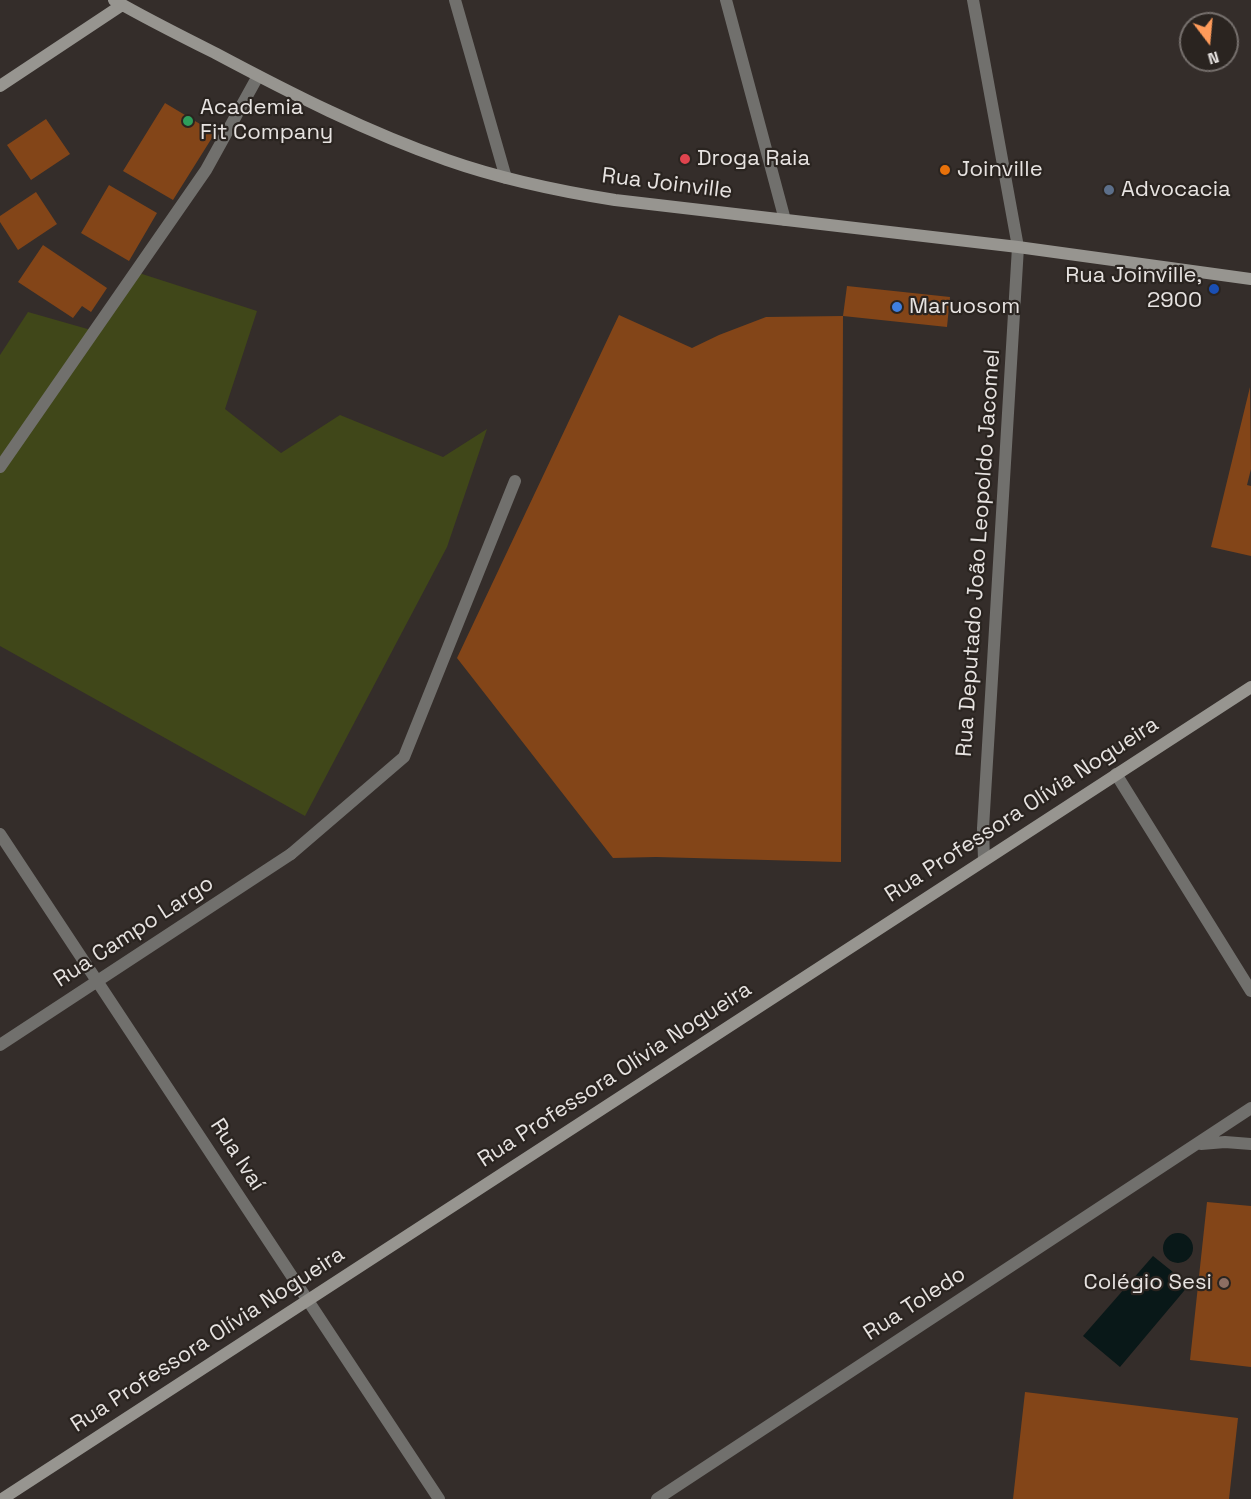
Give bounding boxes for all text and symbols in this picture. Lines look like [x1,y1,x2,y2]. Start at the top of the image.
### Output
north arrow [1179,12,1239,72]
text: N [1206,46,1222,69]
place label: Academia Fit Company [200,95,333,146]
marker: Academia Fit Company [181,114,195,128]
place label: Droga Raia [697,146,810,172]
marker: Droga Raia [678,152,692,166]
place label: Joinville [957,157,1043,183]
street label: Rua Joinville [600,163,734,205]
marker: Joinville [938,163,952,177]
place label: Advocacia [1121,177,1231,203]
marker: Advocacia [1102,183,1116,197]
place label: Rua Joinville, 2900 [1065,263,1202,314]
marker: Rua Joinville, 2900 [1207,282,1221,296]
place label: Maruosom [909,294,1020,320]
marker: Maruosom [890,300,904,314]
street label: Rua Deputado João Leopoldo Jacomel [952,348,1006,758]
street label: Rua Professora Olívia Nogueira [880,712,1164,908]
street label: Rua Campo Largo [49,871,219,993]
street label: Rua Professora Olívia Nogueira [473,977,757,1173]
street label: Rua Ivaí [204,1114,270,1196]
street label: Rua Professora Olívia Nogueira [66,1242,350,1438]
street label: Rua Toledo [859,1261,971,1347]
place label: Colégio Sesi [1084,1270,1212,1296]
marker: Colégio Sesi [1217,1276,1231,1290]

